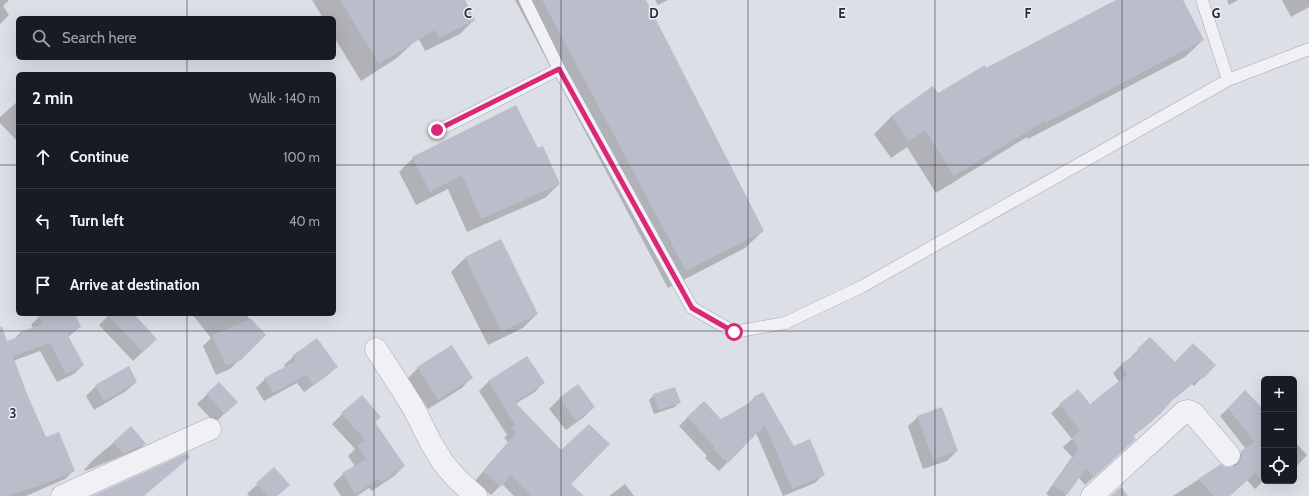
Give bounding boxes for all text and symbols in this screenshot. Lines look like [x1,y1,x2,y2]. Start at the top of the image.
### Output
text: C [464,5,472,21]
text: D [649,5,659,21]
text: E [838,5,846,21]
text: F [1025,5,1032,21]
text: G [1212,5,1221,21]
search box [16,16,336,60]
icon: search [30,27,52,49]
text: Search here [62,29,137,47]
text: 2 min [32,88,73,108]
text: Walk · 140 m [249,90,320,106]
route end [428,121,446,139]
icon: ahead [32,146,54,168]
text: Continue [70,148,129,166]
text: 100 m [283,149,320,165]
icon: left [32,210,54,232]
text: Turn left [70,212,124,230]
text: 40 m [289,213,320,229]
icon: arrive [32,274,54,296]
text: Arrive at destination [70,276,200,294]
route start [725,323,743,341]
map controls [1261,376,1297,484]
button: + [1261,376,1297,412]
text: 3 [9,405,17,421]
button: − [1261,412,1297,448]
button: locate [1261,448,1297,484]

